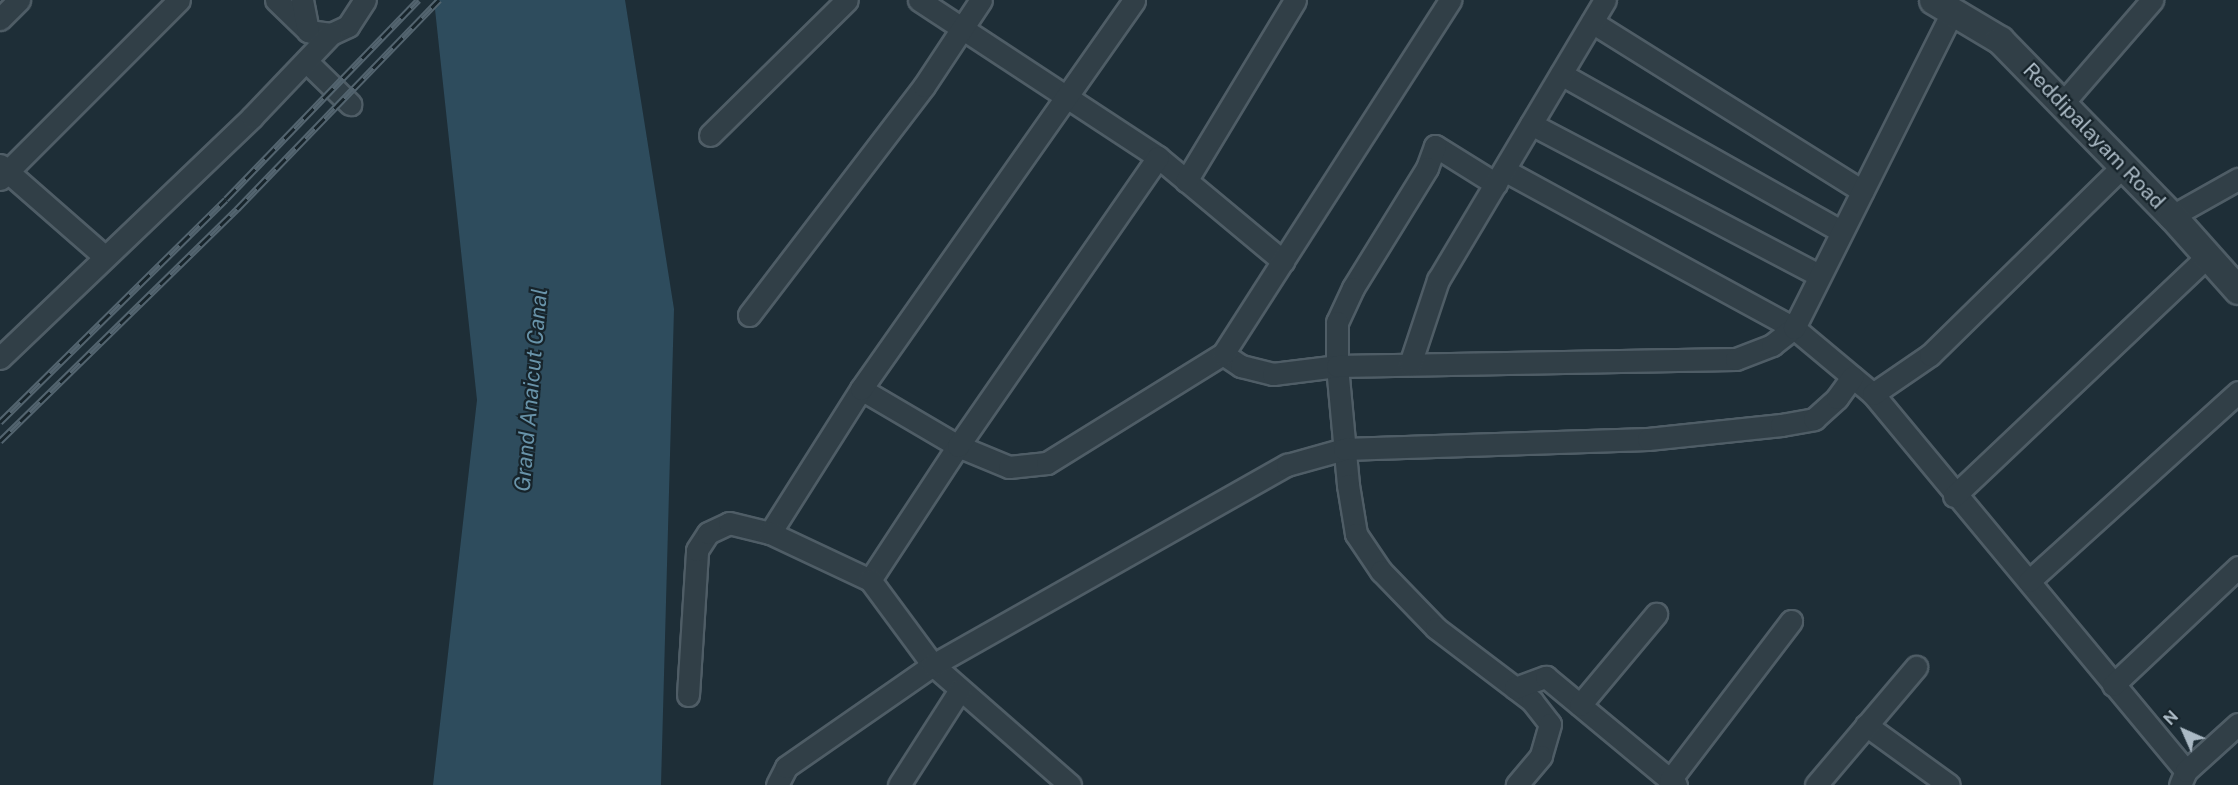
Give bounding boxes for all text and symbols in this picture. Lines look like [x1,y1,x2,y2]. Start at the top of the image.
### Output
street label: Reddipalayam Road [2018,58,2170,214]
water label: Grand Anaicut Canal [509,287,553,493]
north arrow [2154,701,2214,761]
text: N [2160,707,2182,729]

